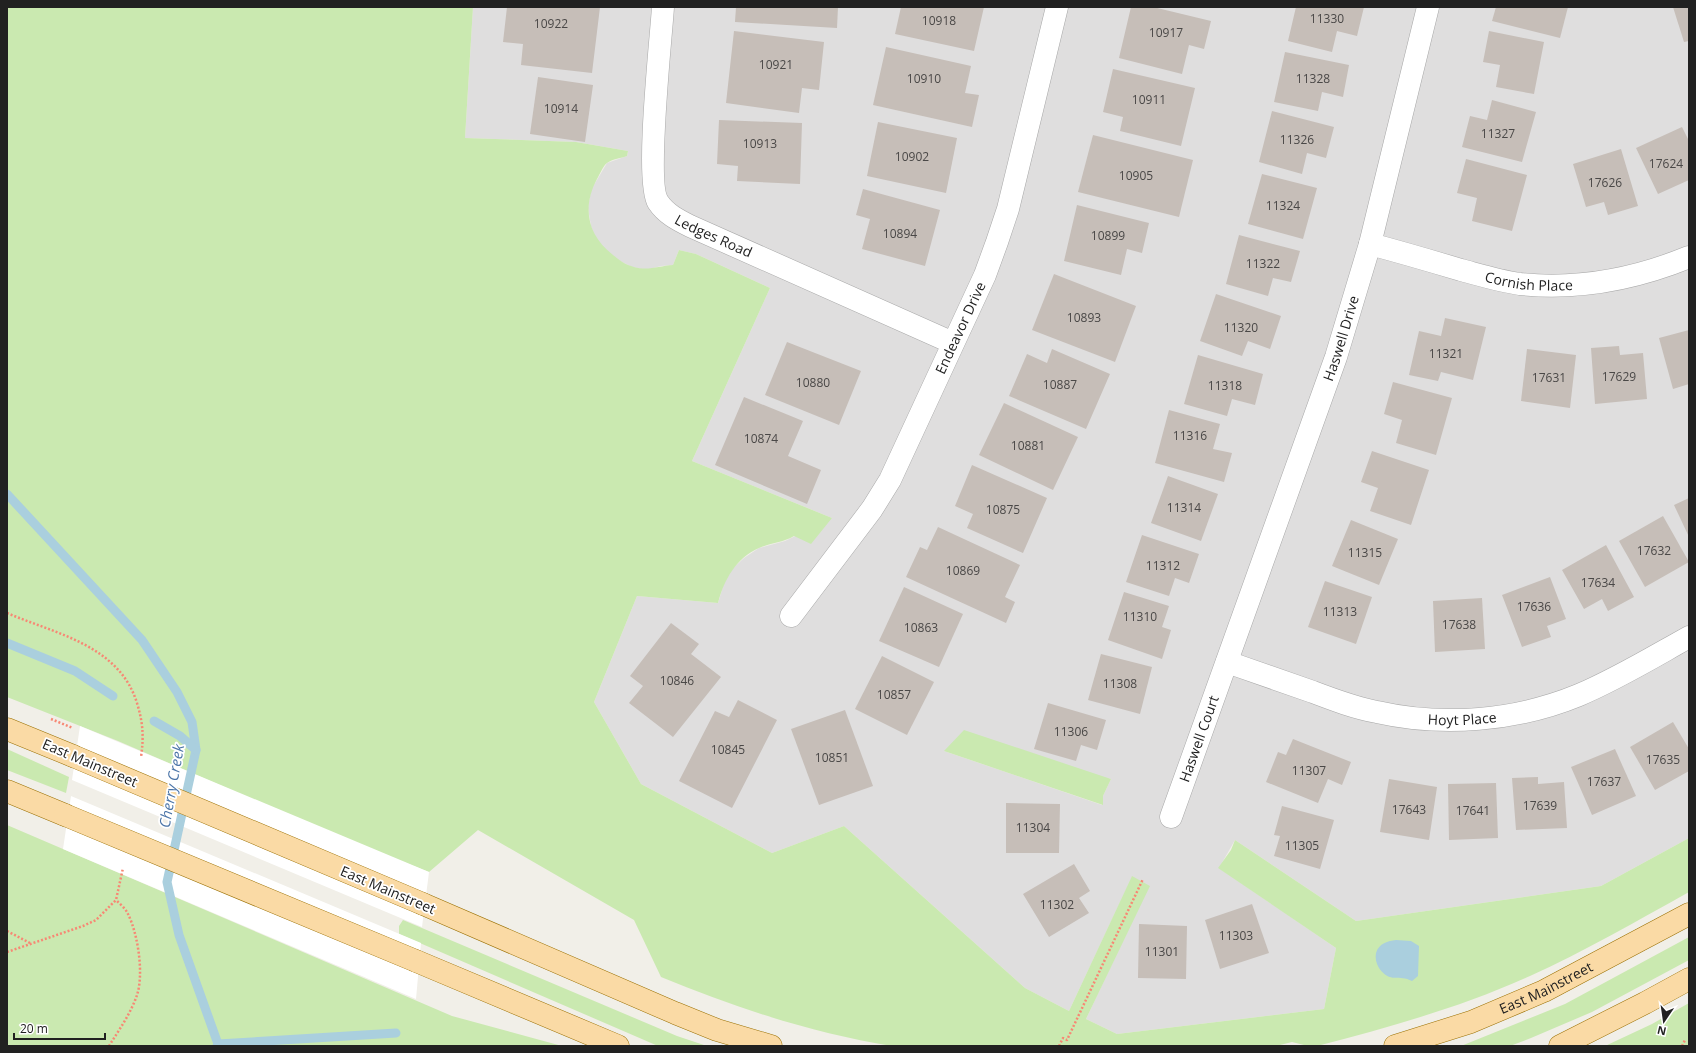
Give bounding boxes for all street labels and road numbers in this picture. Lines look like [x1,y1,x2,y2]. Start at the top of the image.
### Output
street label: Ledges Road [671,210,755,261]
street label: Cornish Place [1483,267,1573,295]
street label: Endeavor Drive [930,278,990,377]
street label: Haswell Drive [1318,293,1363,384]
street label: Haswell Court [1174,693,1223,785]
street label: Hoyt Place [1427,707,1498,729]
street label: East Mainstreet [40,734,141,791]
street label: East Mainstreet [338,861,439,918]
street label: East Mainstreet [1496,957,1596,1018]

